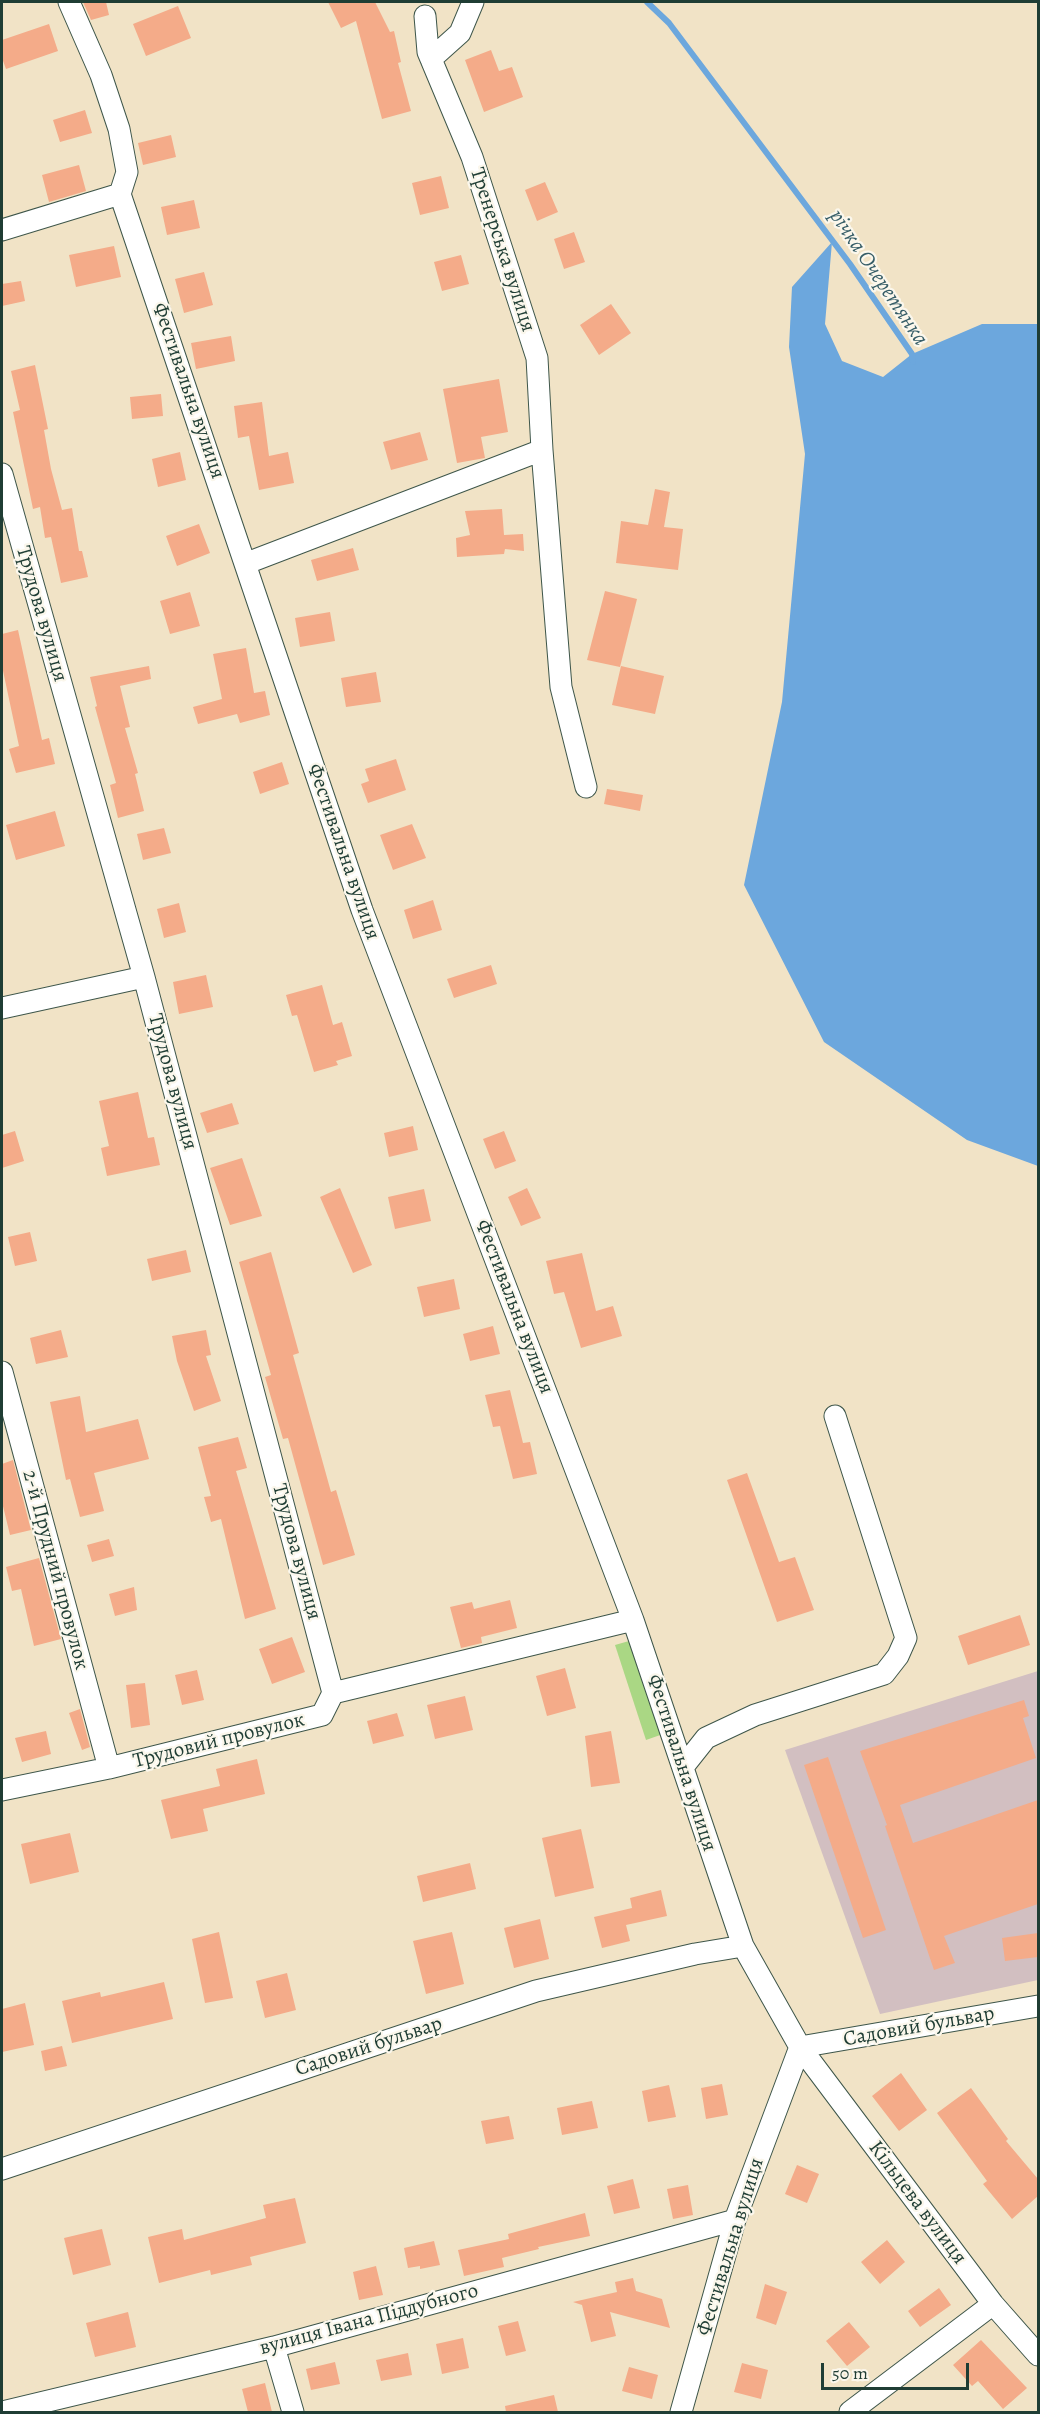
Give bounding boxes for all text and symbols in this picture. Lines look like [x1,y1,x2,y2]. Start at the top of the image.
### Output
street label: Тренерська вулиця [464,165,540,335]
water label: річка Очеретянка [823,205,933,351]
street label: Фестивальна вулиця [146,300,230,482]
street label: Трудова вулиця [10,543,72,685]
street label: Фестивальна вулиця [301,761,385,943]
street label: Трудова вулиця [142,1011,202,1153]
street label: Фестивальна вулиця [469,1216,559,1398]
street label: 2-й Прудний провулок [16,1467,94,1673]
street label: Трудова вулиця [266,1481,326,1623]
street label: Фестивальна вулиця [641,1671,721,1855]
street label: Трудовий провулок [131,1708,307,1774]
street label: Садовий бульвар [841,2001,997,2053]
street label: Садовий бульвар [292,2011,446,2083]
street label: Кільцева вулиця [862,2136,972,2270]
street label: Фестивальна вулиця [692,2155,770,2339]
street label: вулиця Івана Піддубного [257,2279,481,2361]
scale bar [824,2351,972,2389]
text: 50 m [832,2361,868,2385]

